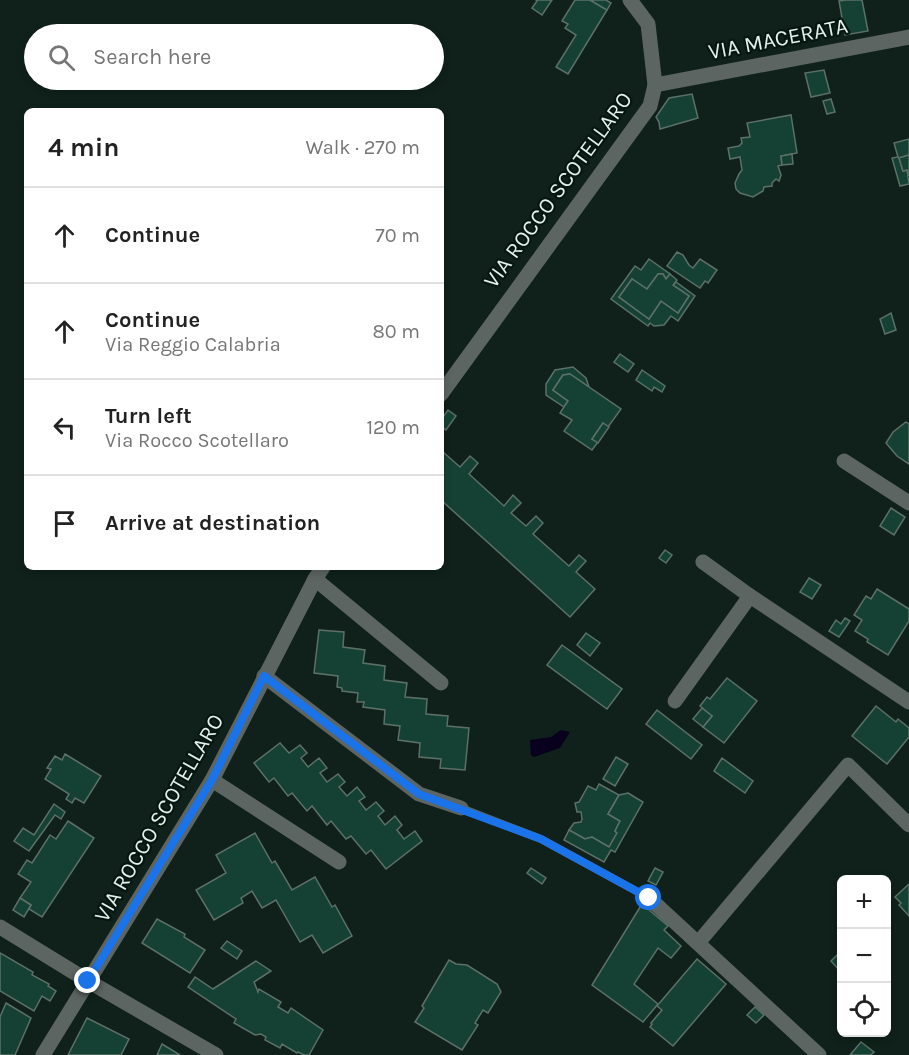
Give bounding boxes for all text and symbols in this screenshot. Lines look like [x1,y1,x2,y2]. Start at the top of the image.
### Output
street label: VIA MACERATA [706,13,850,65]
search box [24,24,444,90]
icon: search [45,41,78,74]
text: Search here [93,44,211,70]
street label: VIA ROCCO SCOTELLARO [478,87,638,293]
text: 4 min [48,132,119,163]
text: Walk · 270 m [306,136,420,159]
icon: ahead [48,219,81,252]
text: Continue [105,222,200,248]
text: 70 m [375,224,420,247]
text: Continue [105,307,200,333]
icon: ahead [48,315,81,348]
text: 80 m [372,320,420,343]
text: Via Reggio Calabria [105,333,281,356]
text: Turn left [105,403,192,429]
icon: left [48,411,81,444]
text: 120 m [366,416,420,439]
text: Via Rocco Scotellaro [105,429,289,452]
icon: arrive [48,507,81,540]
text: Arrive at destination [105,510,320,536]
street label: VIA ROCCO SCOTELLARO [89,709,229,927]
map controls [837,875,891,1037]
button: + [837,875,891,929]
route start [635,884,661,910]
button: − [837,929,891,983]
route end [74,967,100,993]
button: locate [837,983,891,1037]

